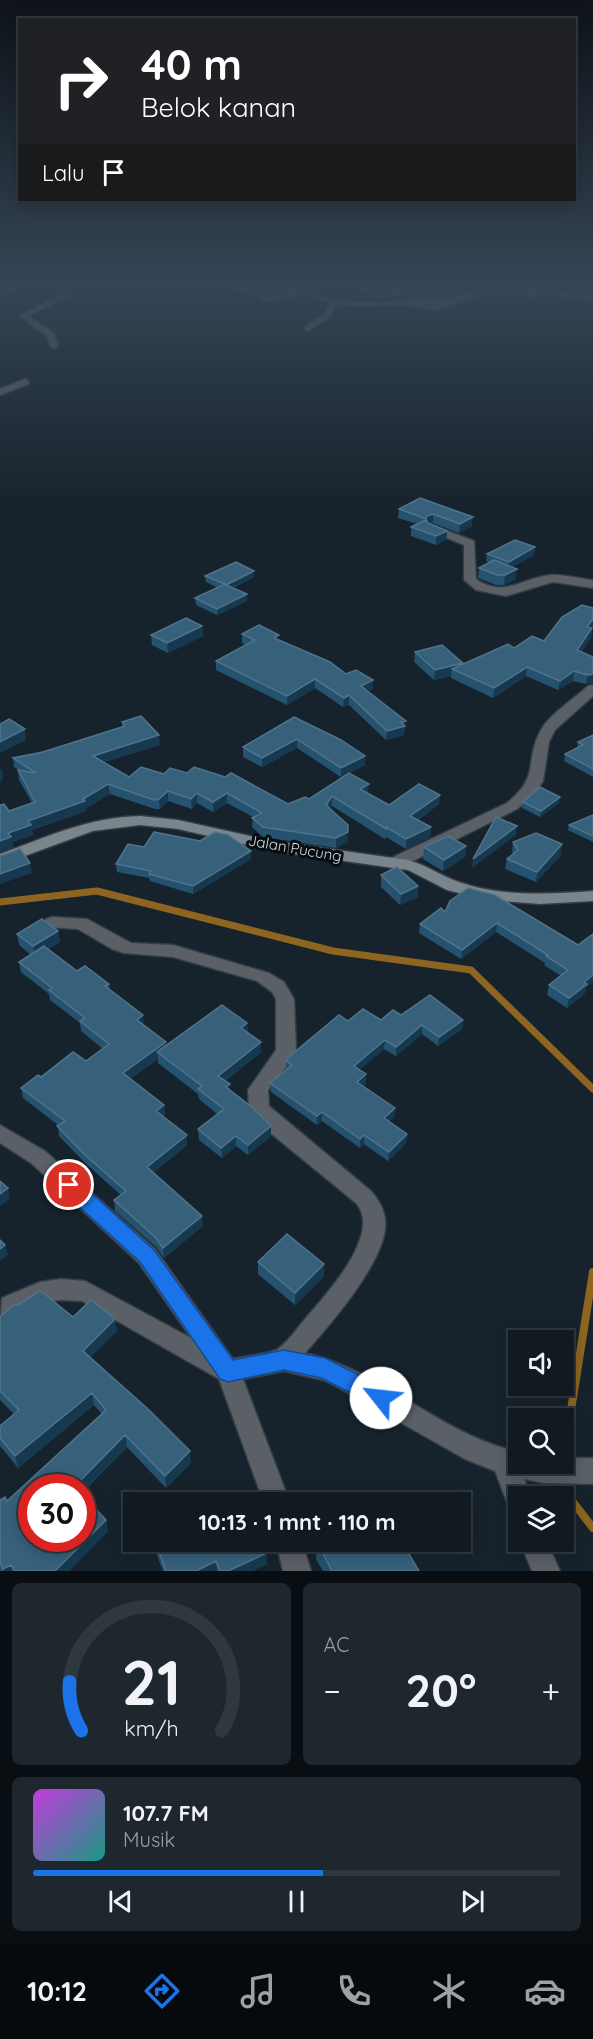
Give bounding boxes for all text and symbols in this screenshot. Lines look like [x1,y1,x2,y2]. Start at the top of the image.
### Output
text: 40 m [141,38,242,91]
icon: right [42,42,120,120]
text: Belok kanan [141,90,296,124]
icon: arrive [97,156,130,189]
text: Lalu [42,159,85,187]
street label: Jalan Pucung [247,830,343,866]
pin [43,1159,94,1210]
icon: arrive [52,1168,85,1201]
map controls [508,1330,574,1552]
button: sound [508,1330,574,1396]
position arrow [349,1366,413,1430]
button: search [508,1408,574,1474]
speed limit sign: 30 [18,1474,96,1552]
button: layers [508,1486,574,1552]
text: 10:13 · 1 mnt · 110 m [198,1508,396,1536]
text: AC [324,1632,349,1657]
text: 21 [121,1643,181,1721]
text: 20° [406,1662,476,1718]
text: − [324,1670,341,1711]
text: + [541,1670,560,1711]
text: km/h [124,1715,178,1741]
text: 107.7 FM [123,1799,209,1827]
text: Musik [123,1827,175,1852]
icon: previous [104,1885,137,1918]
icon: pause [280,1885,313,1918]
icon: next [456,1885,489,1918]
icon: directions [141,1970,183,2012]
icon: music [237,1970,279,2012]
icon: phone [333,1970,375,2012]
icon: climate [428,1970,470,2012]
icon: car [524,1970,566,2012]
text: 10:12 [27,1974,87,2008]

